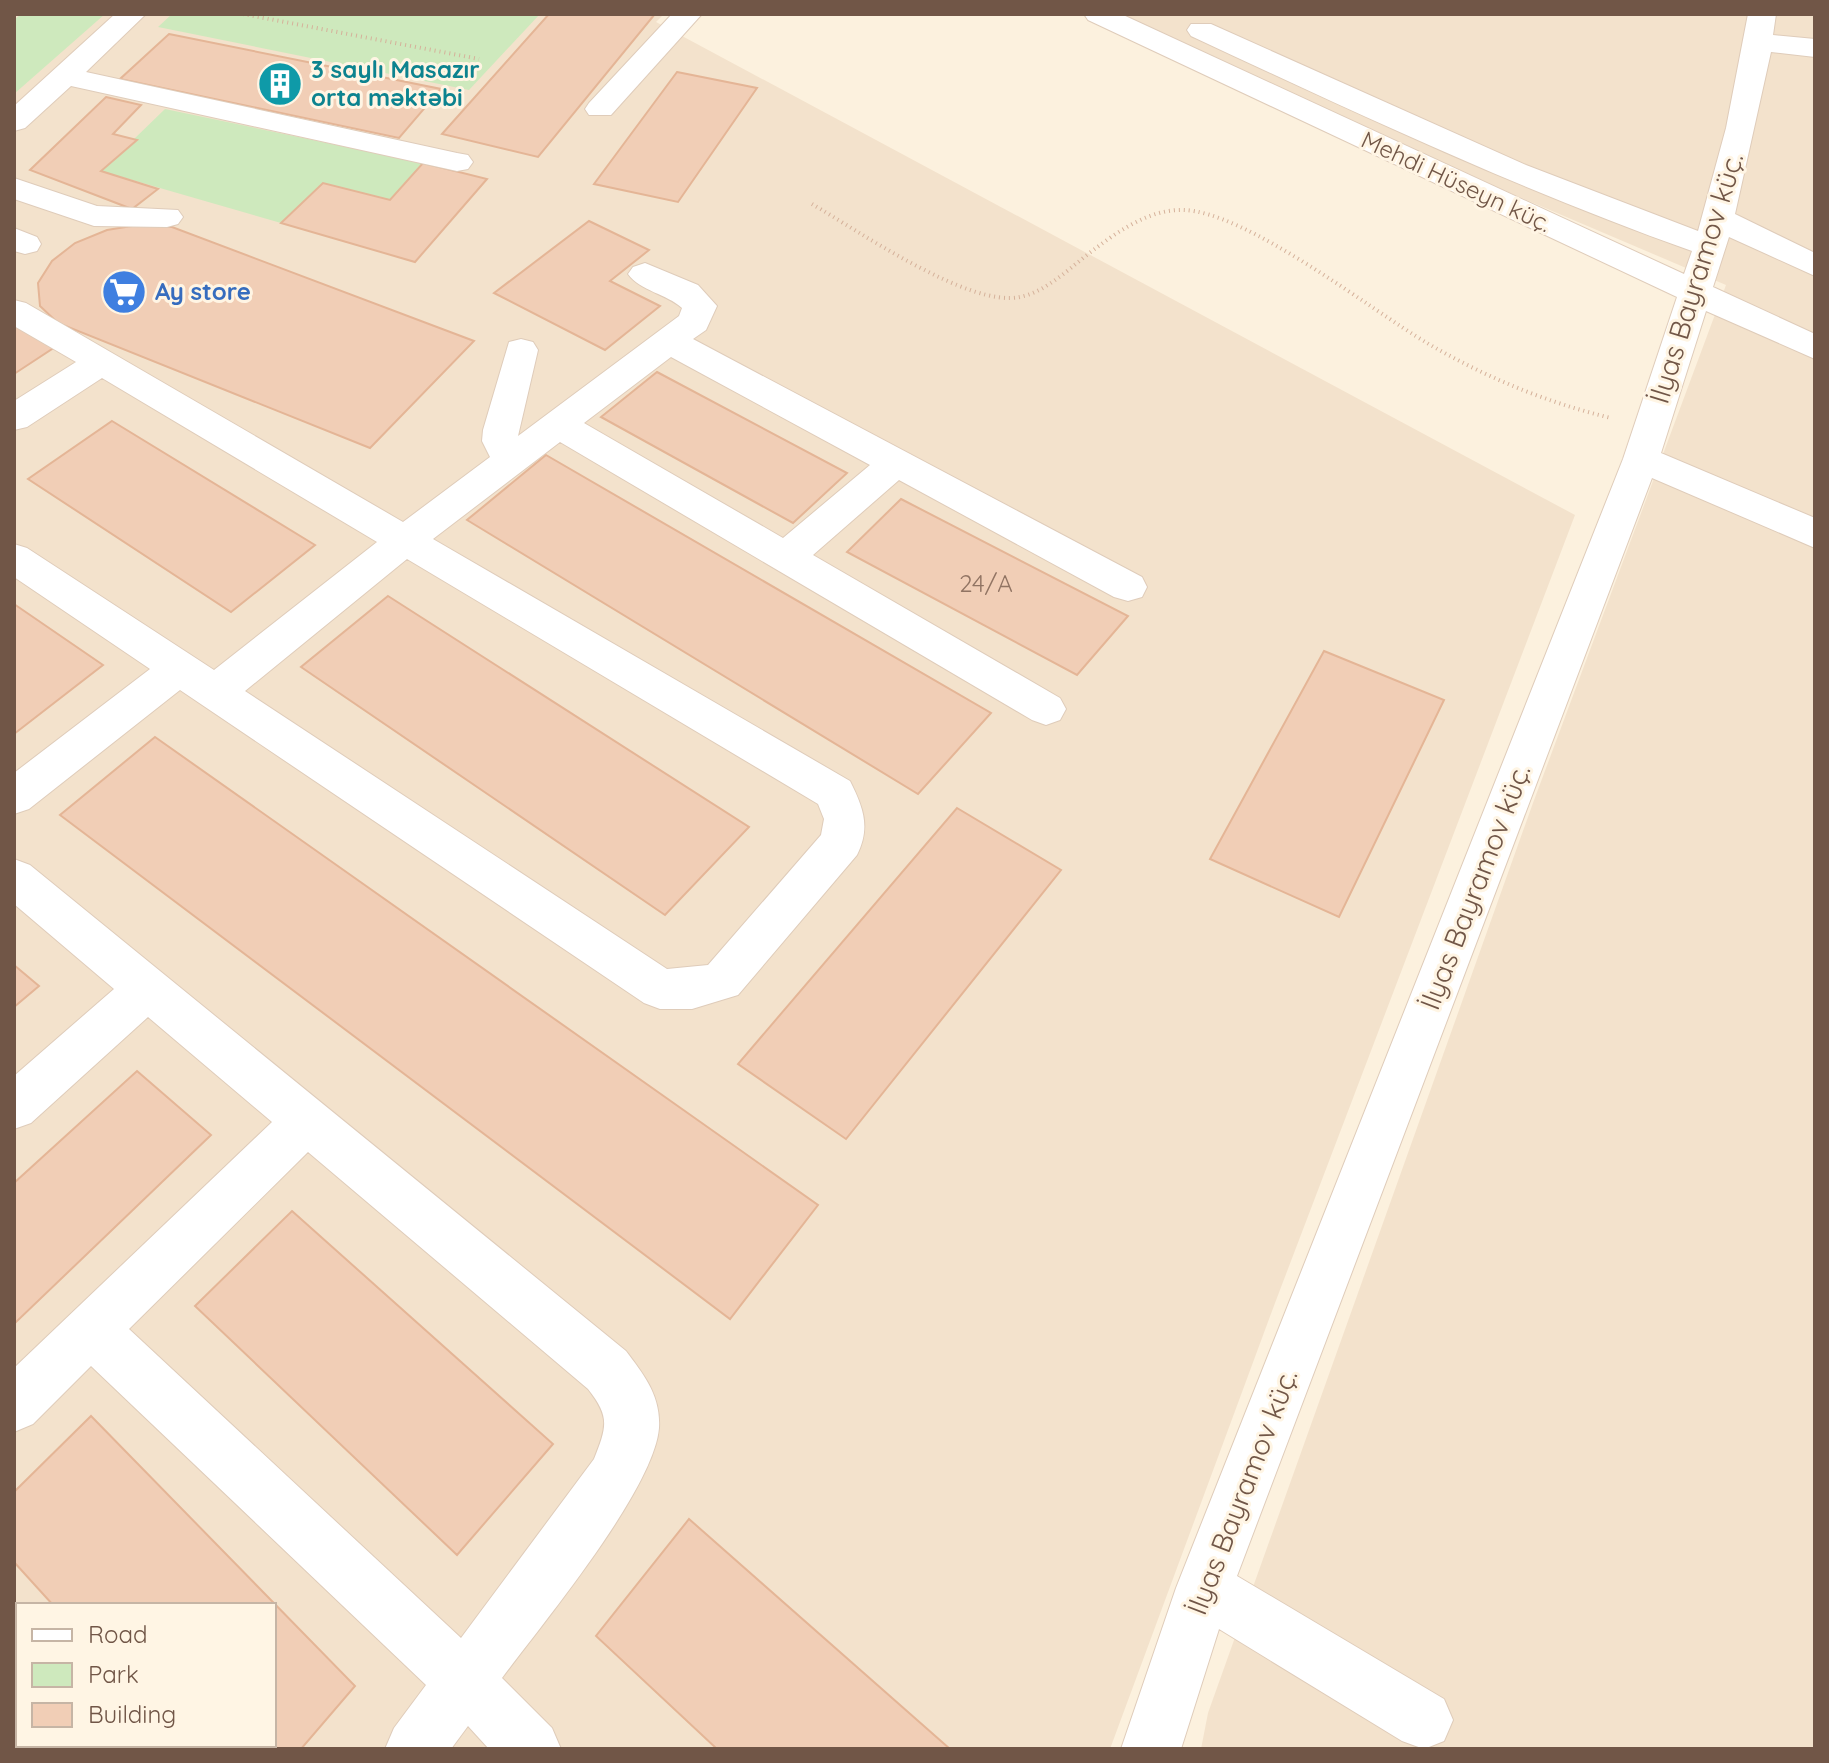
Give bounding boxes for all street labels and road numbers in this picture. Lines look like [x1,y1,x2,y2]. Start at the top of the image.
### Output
street label: Mehdi Hüseyn küç. [1357,124,1556,238]
street label: İlyas Bayramov küç. [1641,148,1750,407]
street label: İlyas Bayramov küç. [1412,759,1538,1015]
street label: İlyas Bayramov küç. [1179,1364,1305,1620]

